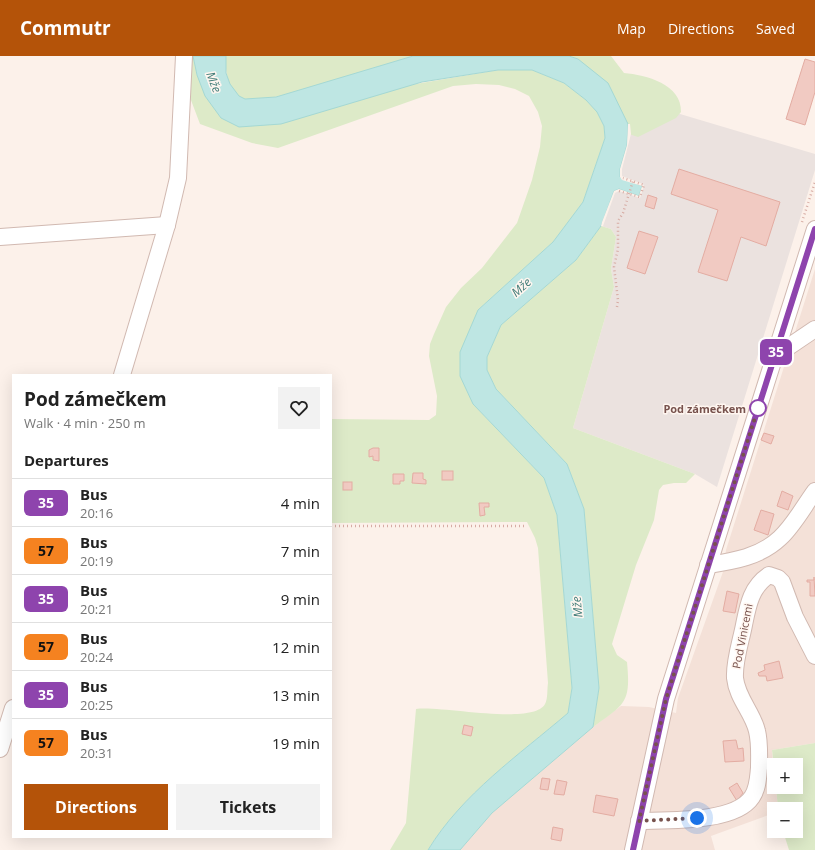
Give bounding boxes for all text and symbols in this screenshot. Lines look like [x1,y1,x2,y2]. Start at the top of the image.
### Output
text: Commutr [20,15,111,41]
text: Map [617,19,646,38]
text: Directions [668,19,734,38]
text: Saved [756,19,795,38]
water label: Mže [202,69,226,95]
water label: Mže [507,274,535,300]
line badge: 35 [758,339,794,365]
text: 35 [768,342,784,361]
text: Pod zámečkem [24,386,167,412]
button: heart [278,387,320,429]
marker: Pod zámečkem [749,399,767,417]
place label: Pod zámečkem [663,401,746,416]
text: Walk · 4 min · 250 m [24,414,146,432]
text: Departures [24,450,109,470]
text: Bus [80,484,107,504]
text: 35 [38,493,54,512]
text: 4 min [281,493,320,513]
text: 20:16 [80,504,113,522]
text: Bus [80,532,107,552]
text: 57 [38,541,54,560]
text: 7 min [281,541,320,561]
text: 20:19 [80,552,113,570]
text: Bus [80,580,107,600]
text: 35 [38,589,54,608]
text: 9 min [281,589,320,609]
water label: Mže [568,596,586,618]
text: 20:21 [80,600,113,618]
street label: Pod Vinicemi [728,602,756,670]
text: Bus [80,628,107,648]
text: 57 [38,637,54,656]
text: 12 min [272,637,320,657]
text: 20:24 [80,648,113,666]
text: Bus [80,676,107,696]
text: 35 [38,685,54,704]
text: 13 min [272,685,320,705]
text: 20:25 [80,696,113,714]
text: Bus [80,724,107,744]
text: 57 [38,733,54,752]
text: 19 min [272,733,320,753]
text: 20:31 [80,744,113,762]
map controls [767,758,803,838]
button: + [767,758,803,794]
button: Directions [24,784,168,830]
button: Tickets [176,784,320,830]
button: − [767,802,803,838]
your location [687,808,707,828]

